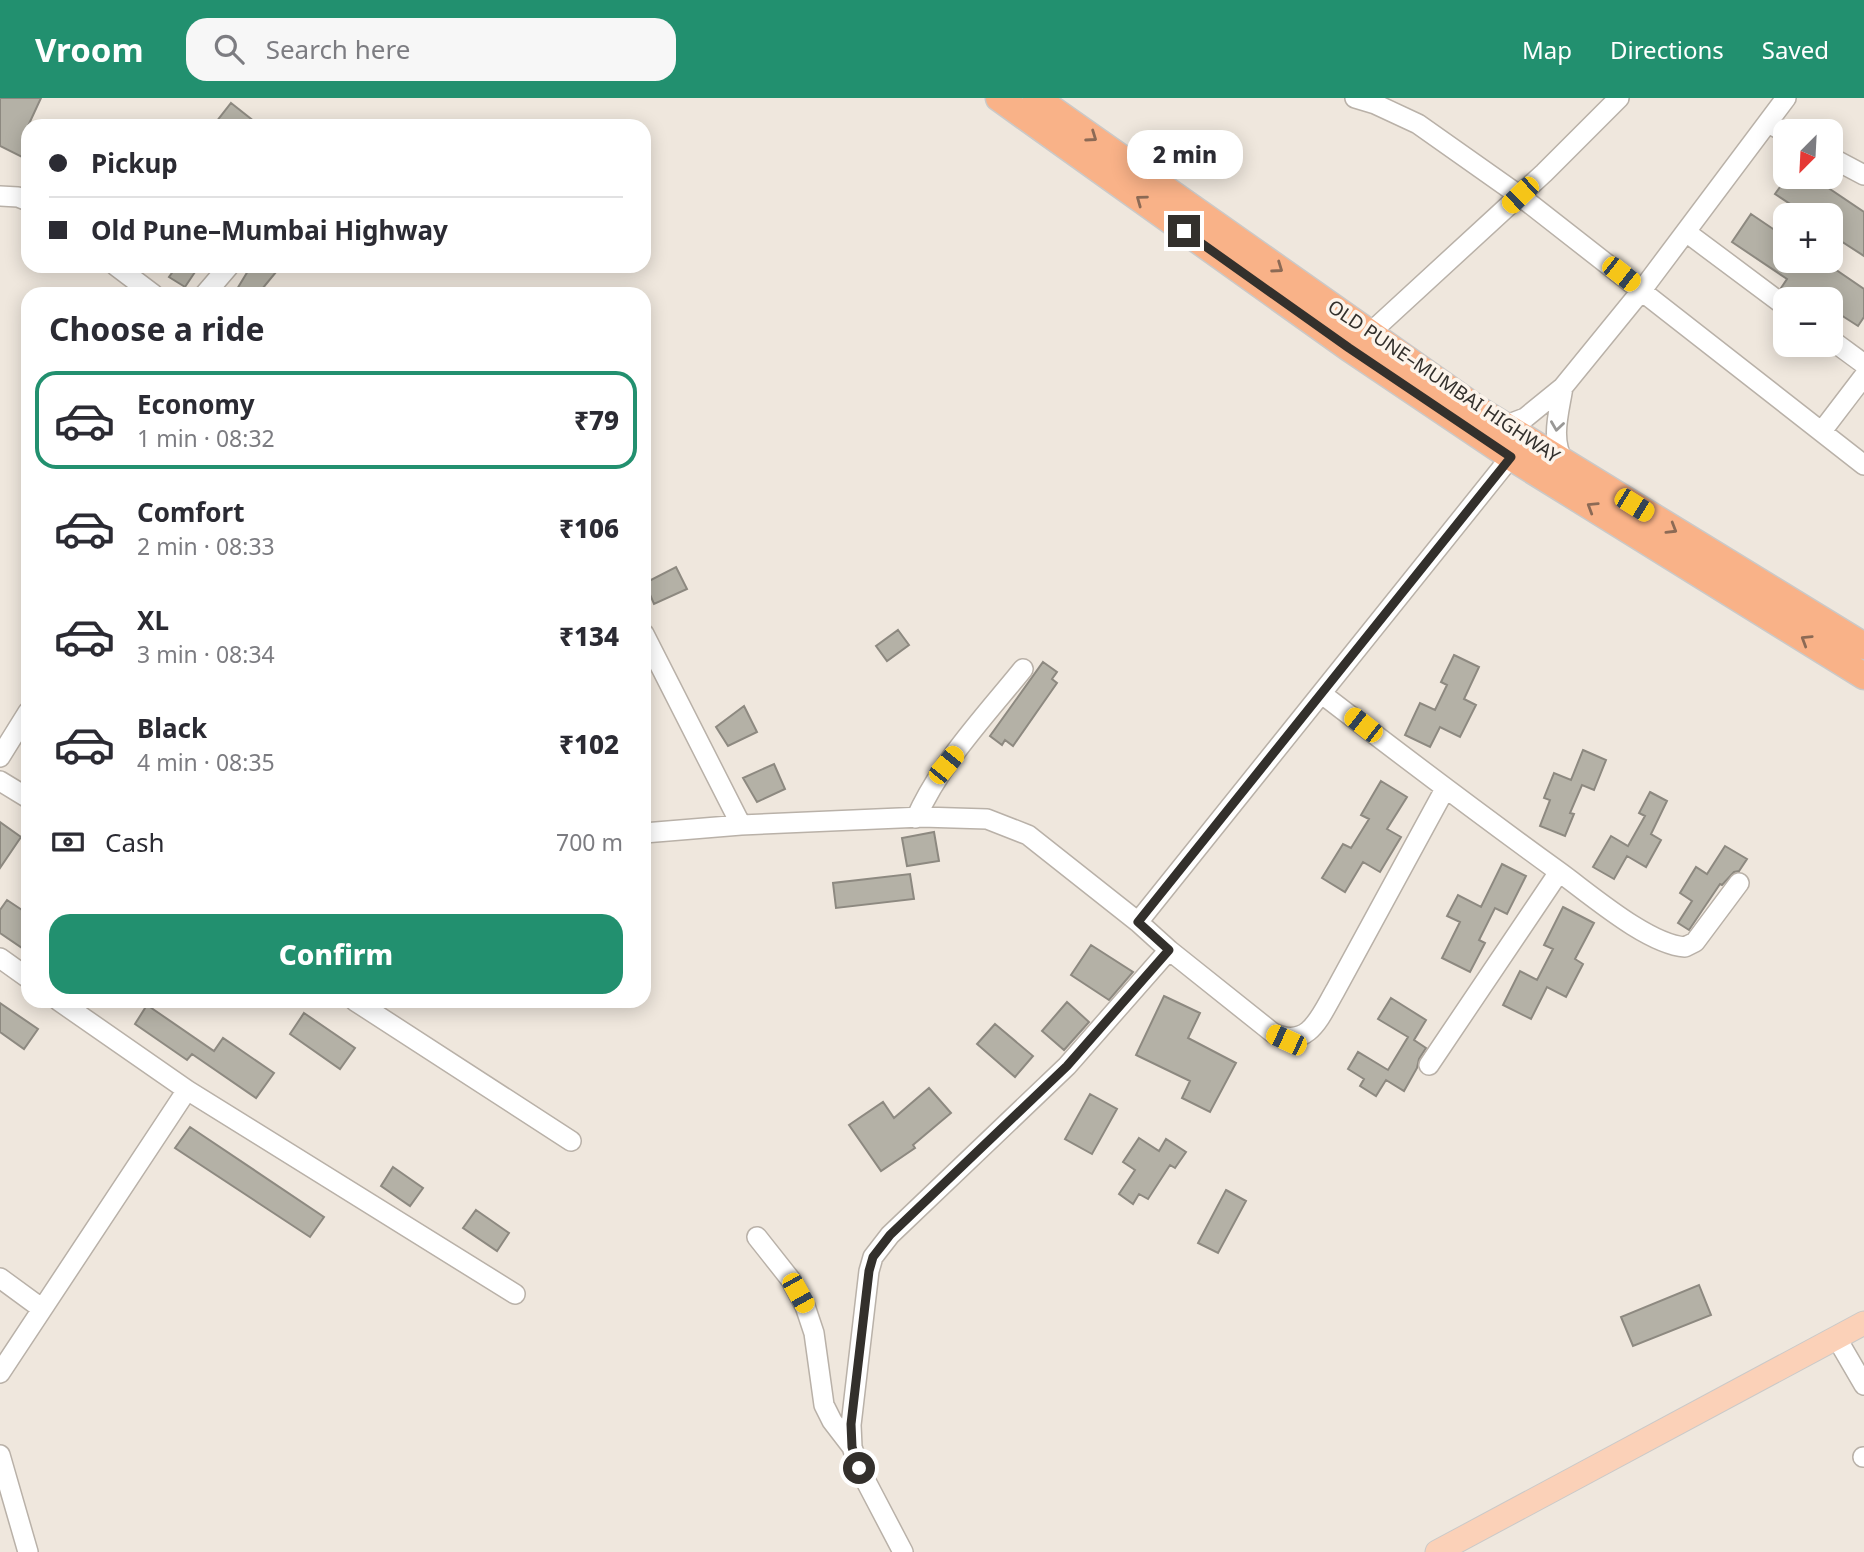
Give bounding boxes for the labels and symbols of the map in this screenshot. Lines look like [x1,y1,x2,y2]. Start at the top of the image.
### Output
north arrow [1773,119,1843,189]
one-way arrow [1084,129,1097,142]
callout: 2 min [1126,130,1242,178]
car [1498,173,1543,217]
one-way arrow [1136,196,1149,208]
route end [1168,215,1200,247]
car [1598,253,1645,295]
one-way arrow [1270,260,1283,272]
street label: OLD PUNE–MUMBAI HIGHWAY [1323,293,1565,469]
one-way arrow [1550,420,1565,432]
car [1611,485,1658,525]
one-way arrow [1586,503,1599,516]
one-way arrow [1664,520,1677,533]
one-way arrow [1800,635,1813,648]
car [1340,704,1387,746]
car [925,742,968,788]
car [1263,1022,1310,1058]
car [779,1270,818,1316]
route start [843,1452,875,1484]

